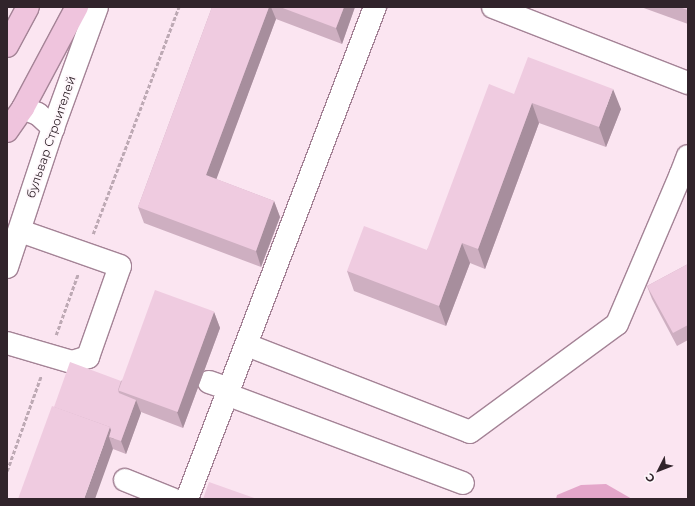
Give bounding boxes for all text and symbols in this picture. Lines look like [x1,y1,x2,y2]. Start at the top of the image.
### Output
street label: бульвар Строителей [23,74,79,200]
north arrow [639,450,679,490]
text: С [642,470,658,486]

